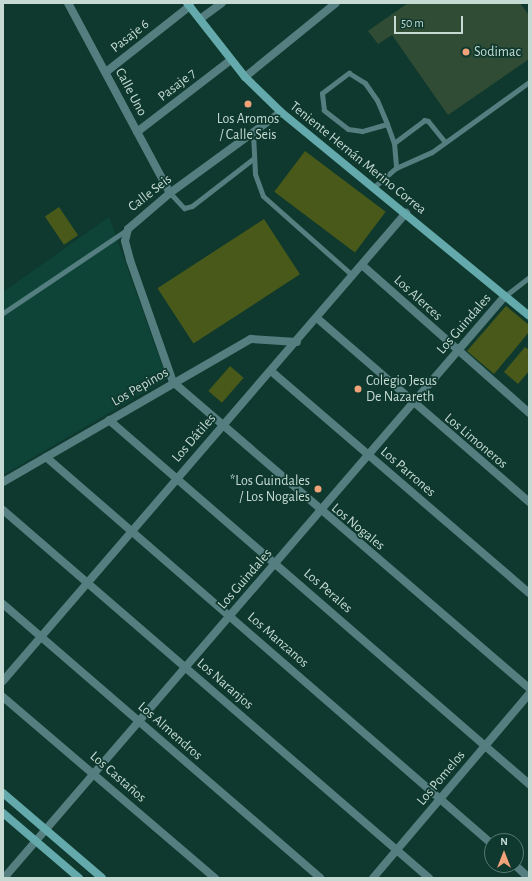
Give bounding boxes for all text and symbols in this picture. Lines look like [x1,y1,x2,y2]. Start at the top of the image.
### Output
scale bar [396,8,465,34]
street label: Pasaje 6 [107,16,153,56]
text: 50 m [401,17,424,29]
place label: Sodimac [474,44,521,60]
marker: Sodimac [461,47,471,57]
street label: Calle Uno [111,65,151,119]
street label: Pasaje 7 [155,65,199,105]
street label: Teniente Hernán Merino Correa [287,98,429,218]
marker: Los Aromos / Calle Seis [243,99,253,109]
place label: Los Aromos / Calle Seis [217,111,279,144]
street label: Calle Seis [125,171,175,215]
street label: Los Alerces [390,272,446,324]
street label: Los Guindales [433,290,495,358]
street label: Los Pepinos [109,364,171,410]
place label: Colegio Jesus De Nazareth [366,373,437,406]
marker: Colegio Jesus De Nazareth [353,384,363,394]
street label: Los Dátiles [168,410,220,466]
street label: Los Limoneros [441,410,511,472]
street label: Los Parrones [377,443,439,501]
place label: *Los Guindales / Los Nogales [230,473,310,506]
marker: *Los Guindales / Los Nogales [313,484,323,494]
street label: Los Nogales [328,500,388,554]
street label: Los Guindales [214,545,276,613]
street label: Los Perales [300,565,356,617]
street label: Los Manzanos [244,609,312,671]
street label: Los Naranjos [193,655,257,713]
street label: Los Almendros [134,698,206,764]
street label: Los Pomelos [413,747,469,809]
street label: Los Castaños [86,748,150,806]
north arrow [484,833,524,873]
text: N [500,836,508,847]

